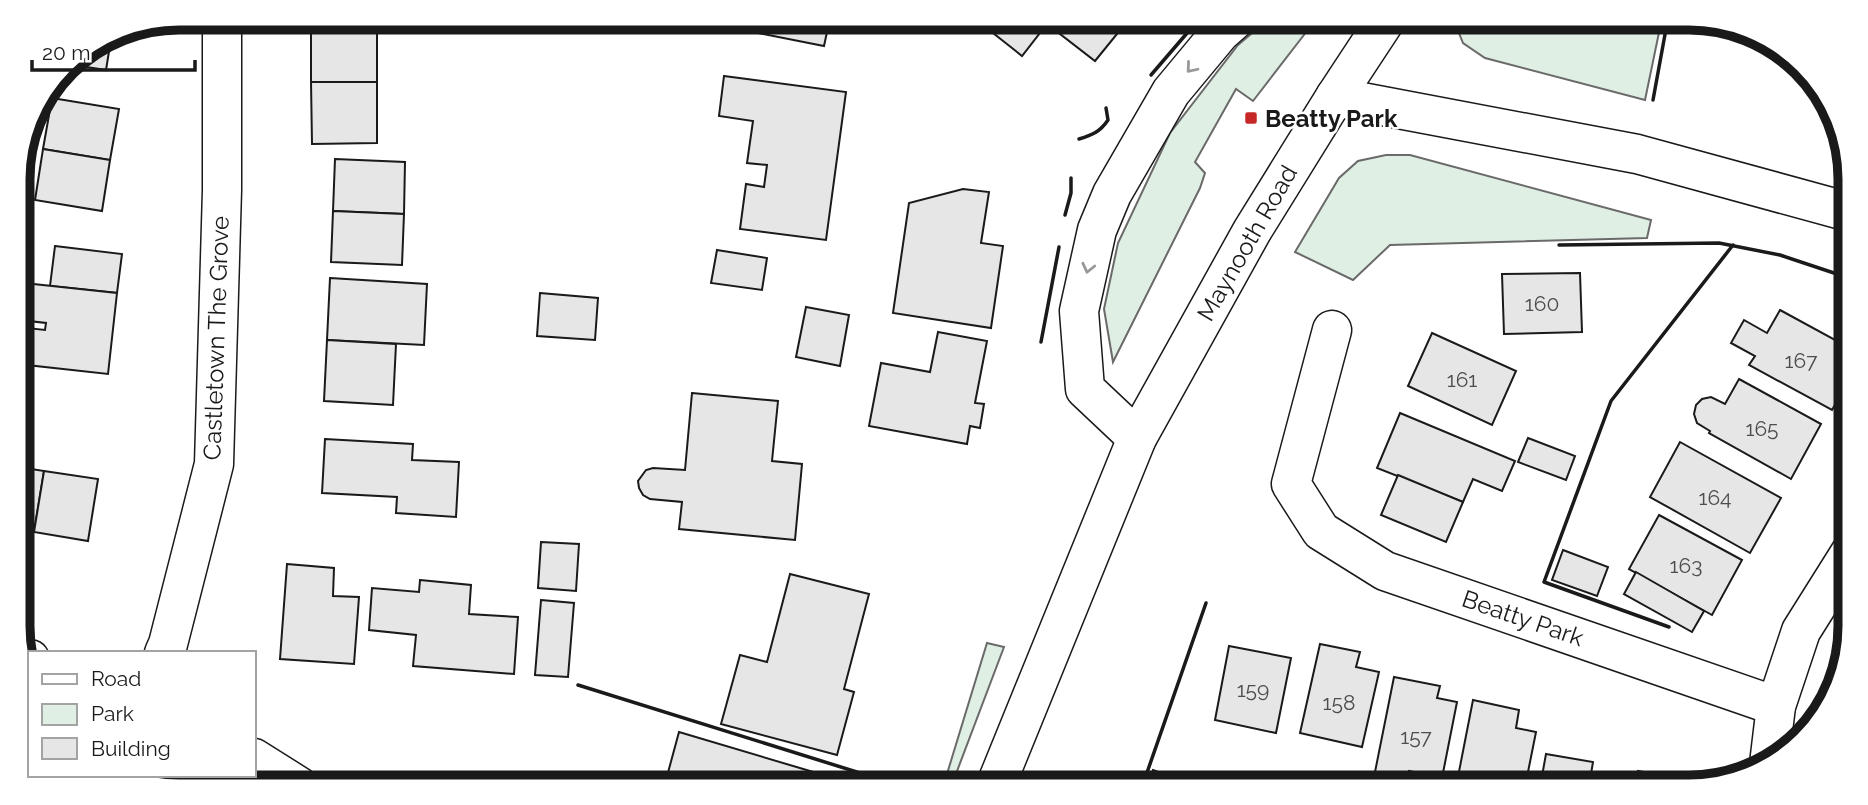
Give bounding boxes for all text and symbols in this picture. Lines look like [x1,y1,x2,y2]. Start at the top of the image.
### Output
scale bar [32,28,194,72]
text: 20 m [42,40,90,65]
one-way arrow [1187,60,1200,72]
place label: Beatty Park [1265,104,1398,133]
marker: Beatty Park [1243,110,1259,126]
street label: Maynooth Road [1191,160,1303,326]
street label: Castletown The Grove [197,215,235,461]
one-way arrow [1082,262,1097,274]
house number: 160 [1525,291,1559,316]
house number: 167 [1785,348,1818,373]
house number: 161 [1447,367,1477,392]
house number: 165 [1745,416,1779,441]
house number: 164 [1698,485,1732,510]
house number: 163 [1670,553,1702,578]
street label: Beatty Park [1458,584,1588,652]
legend [28,651,256,777]
text: Road [91,666,141,691]
house number: 159 [1237,677,1269,702]
house number: 158 [1323,690,1355,715]
text: Park [91,701,134,726]
house number: 157 [1400,724,1433,749]
text: Building [91,736,171,761]

